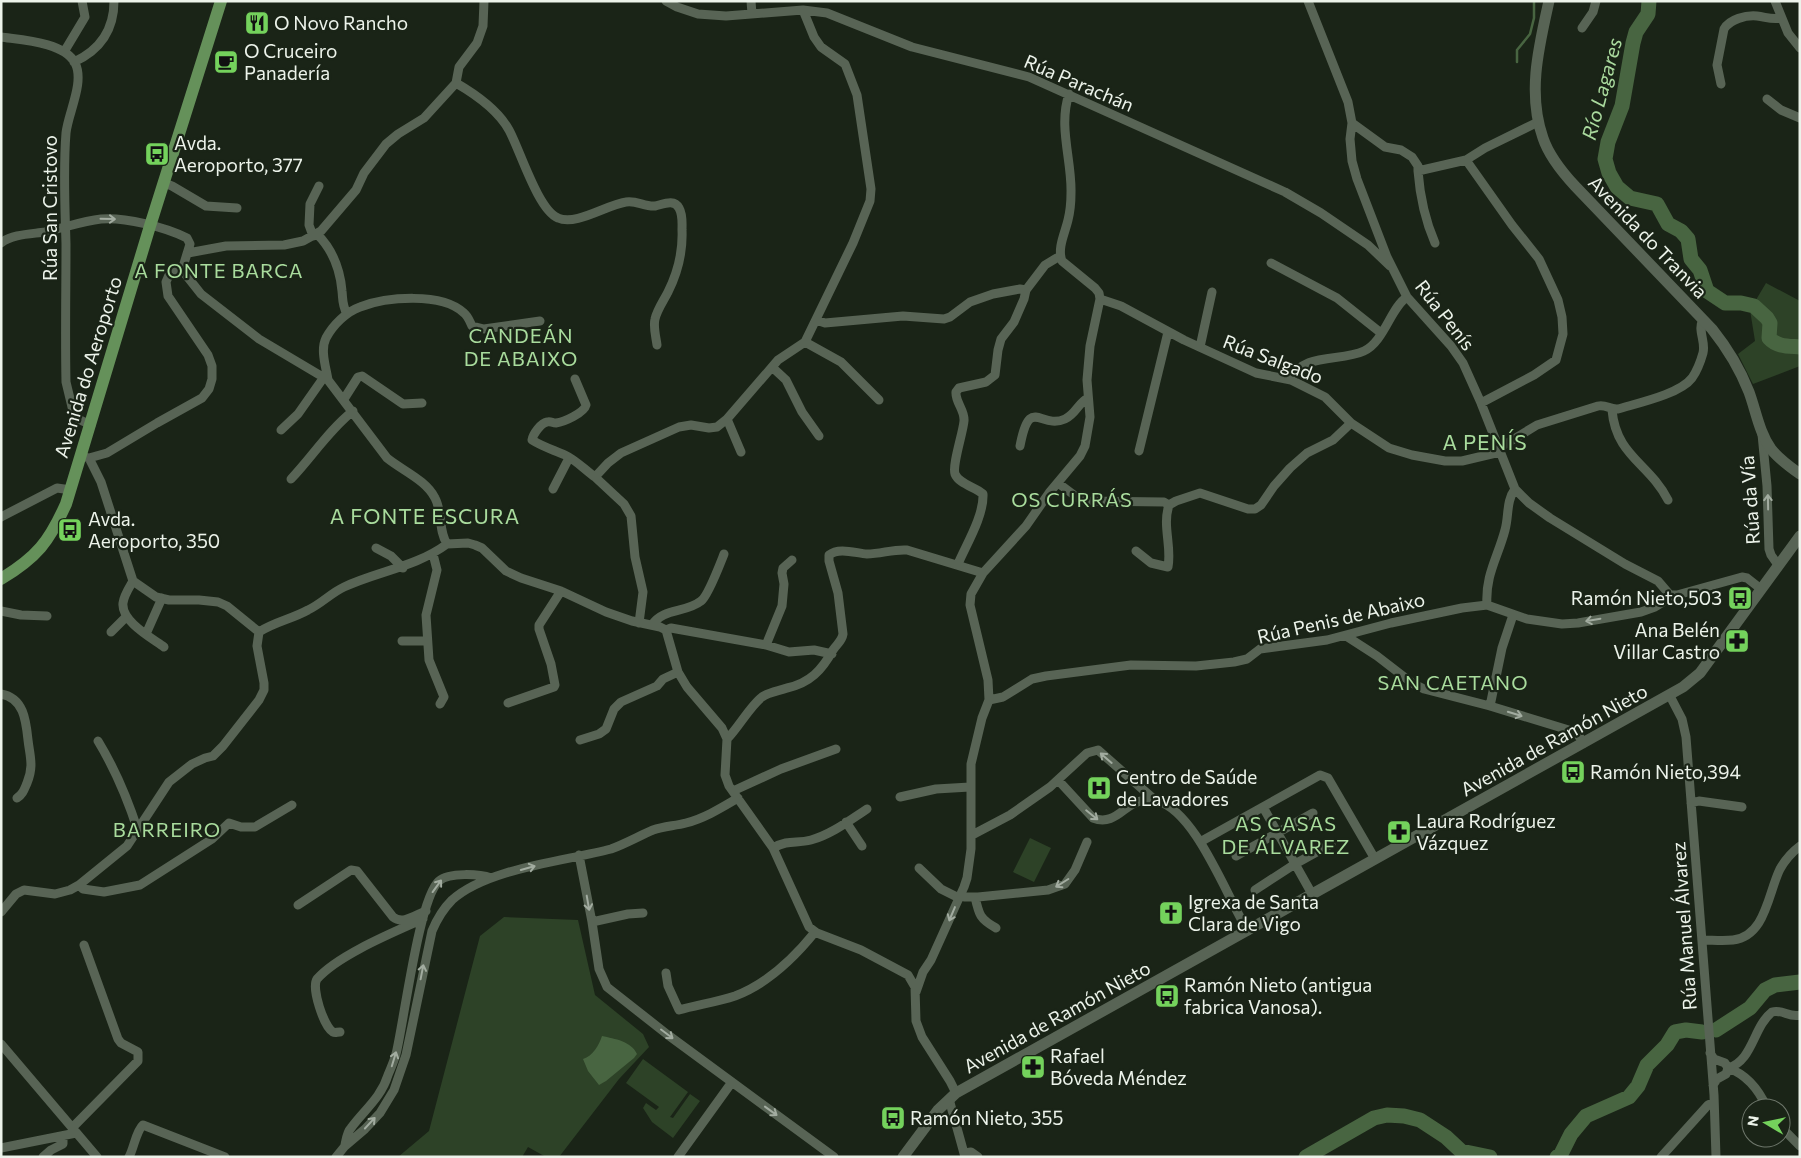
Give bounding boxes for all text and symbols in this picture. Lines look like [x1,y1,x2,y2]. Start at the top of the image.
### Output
restaurant icon: O Novo Rancho [244,10,270,36]
place label: O Novo Rancho [274,11,408,34]
water label: Río Lagares [1576,35,1626,142]
place label: O Cruceiro Panadería [244,39,337,84]
cafe icon: O Cruceiro Panadería [213,49,239,75]
street label: Rúa Parachán [1021,49,1138,116]
place label: Avda. Aeroporto, 377 [174,131,303,176]
street label: Rúa San Cristovo [38,135,61,281]
bus stop icon: Avda. Aeroporto, 377 [144,141,170,167]
street label: Avenida do Tranvia [1584,171,1713,303]
one-way arrow [99,215,115,224]
district label: A FONTE BARCA [134,258,304,282]
street label: Avenida do Aeroporto [49,273,126,460]
street label: Rúa Penís [1411,275,1480,354]
district label: CANDEÁN DE ABAIXO [464,323,578,370]
street label: Rúa Salgado [1220,329,1326,388]
district label: A PENÍS [1442,429,1528,454]
street label: Rúa da Vía [1735,455,1764,545]
district label: OS CURRÁS [1011,487,1133,511]
one-way arrow [1763,494,1772,510]
district label: A FONTE ESCURA [330,503,520,528]
place label: Avda. Aeroporto, 350 [88,507,220,552]
bus stop icon: Avda. Aeroporto, 350 [57,517,83,543]
bus stop icon: Ramón Nieto,503 [1727,585,1753,611]
place label: Ramón Nieto,503 [1571,586,1722,609]
street label: Rúa Penis de Abaixo [1255,587,1427,648]
one-way arrow [1585,616,1601,626]
place label: Ana Belén Villar Castro [1613,618,1720,663]
pharmacy icon: Ana Belén Villar Castro [1724,628,1750,654]
district label: SAN CAETANO [1377,670,1529,694]
street label: Avenida de Ramón Nieto [1456,679,1651,801]
one-way arrow [1507,709,1523,719]
one-way arrow [1100,753,1113,764]
bus stop icon: Ramón Nieto,394 [1560,759,1586,785]
place label: Ramón Nieto,394 [1590,760,1741,783]
place label: Centro de Saúde de Lavadores [1116,765,1257,810]
hospital icon: Centro de Saúde de Lavadores [1086,775,1112,801]
place label: Laura Rodríguez Vázquez [1416,809,1556,854]
one-way arrow [1085,810,1098,821]
district label: AS CASAS DE ÁLVAREZ [1222,811,1350,858]
district label: BARREIRO [113,817,221,841]
pharmacy icon: Laura Rodríguez Vázquez [1386,819,1412,845]
street label: Rúa Manuel Álvarez [1666,841,1701,1011]
one-way arrow [520,862,536,872]
one-way arrow [1056,878,1070,888]
one-way arrow [432,879,442,893]
place label: Igrexa de Santa Clara de Vigo [1188,890,1319,935]
one-way arrow [584,895,594,911]
church icon: Igrexa de Santa Clara de Vigo [1158,900,1184,926]
one-way arrow [947,906,957,921]
street label: Avenida de Ramón Nieto [959,956,1154,1078]
one-way arrow [418,964,428,980]
place label: Ramón Nieto (antigua fabrica Vanosa). [1184,973,1372,1018]
bus stop icon: Ramón Nieto (antigua fabrica Vanosa). [1154,983,1180,1009]
one-way arrow [660,1028,673,1039]
place label: Rafael Bóveda Méndez [1050,1044,1187,1089]
one-way arrow [389,1052,399,1068]
pharmacy icon: Rafael Bóveda Méndez [1020,1054,1046,1080]
north arrow [1741,1098,1791,1148]
bus stop icon: Ramón Nieto, 355 [880,1105,906,1131]
one-way arrow [764,1106,778,1116]
place label: Ramón Nieto, 355 [910,1106,1063,1129]
text: N [1743,1114,1762,1127]
one-way arrow [365,1116,376,1129]

